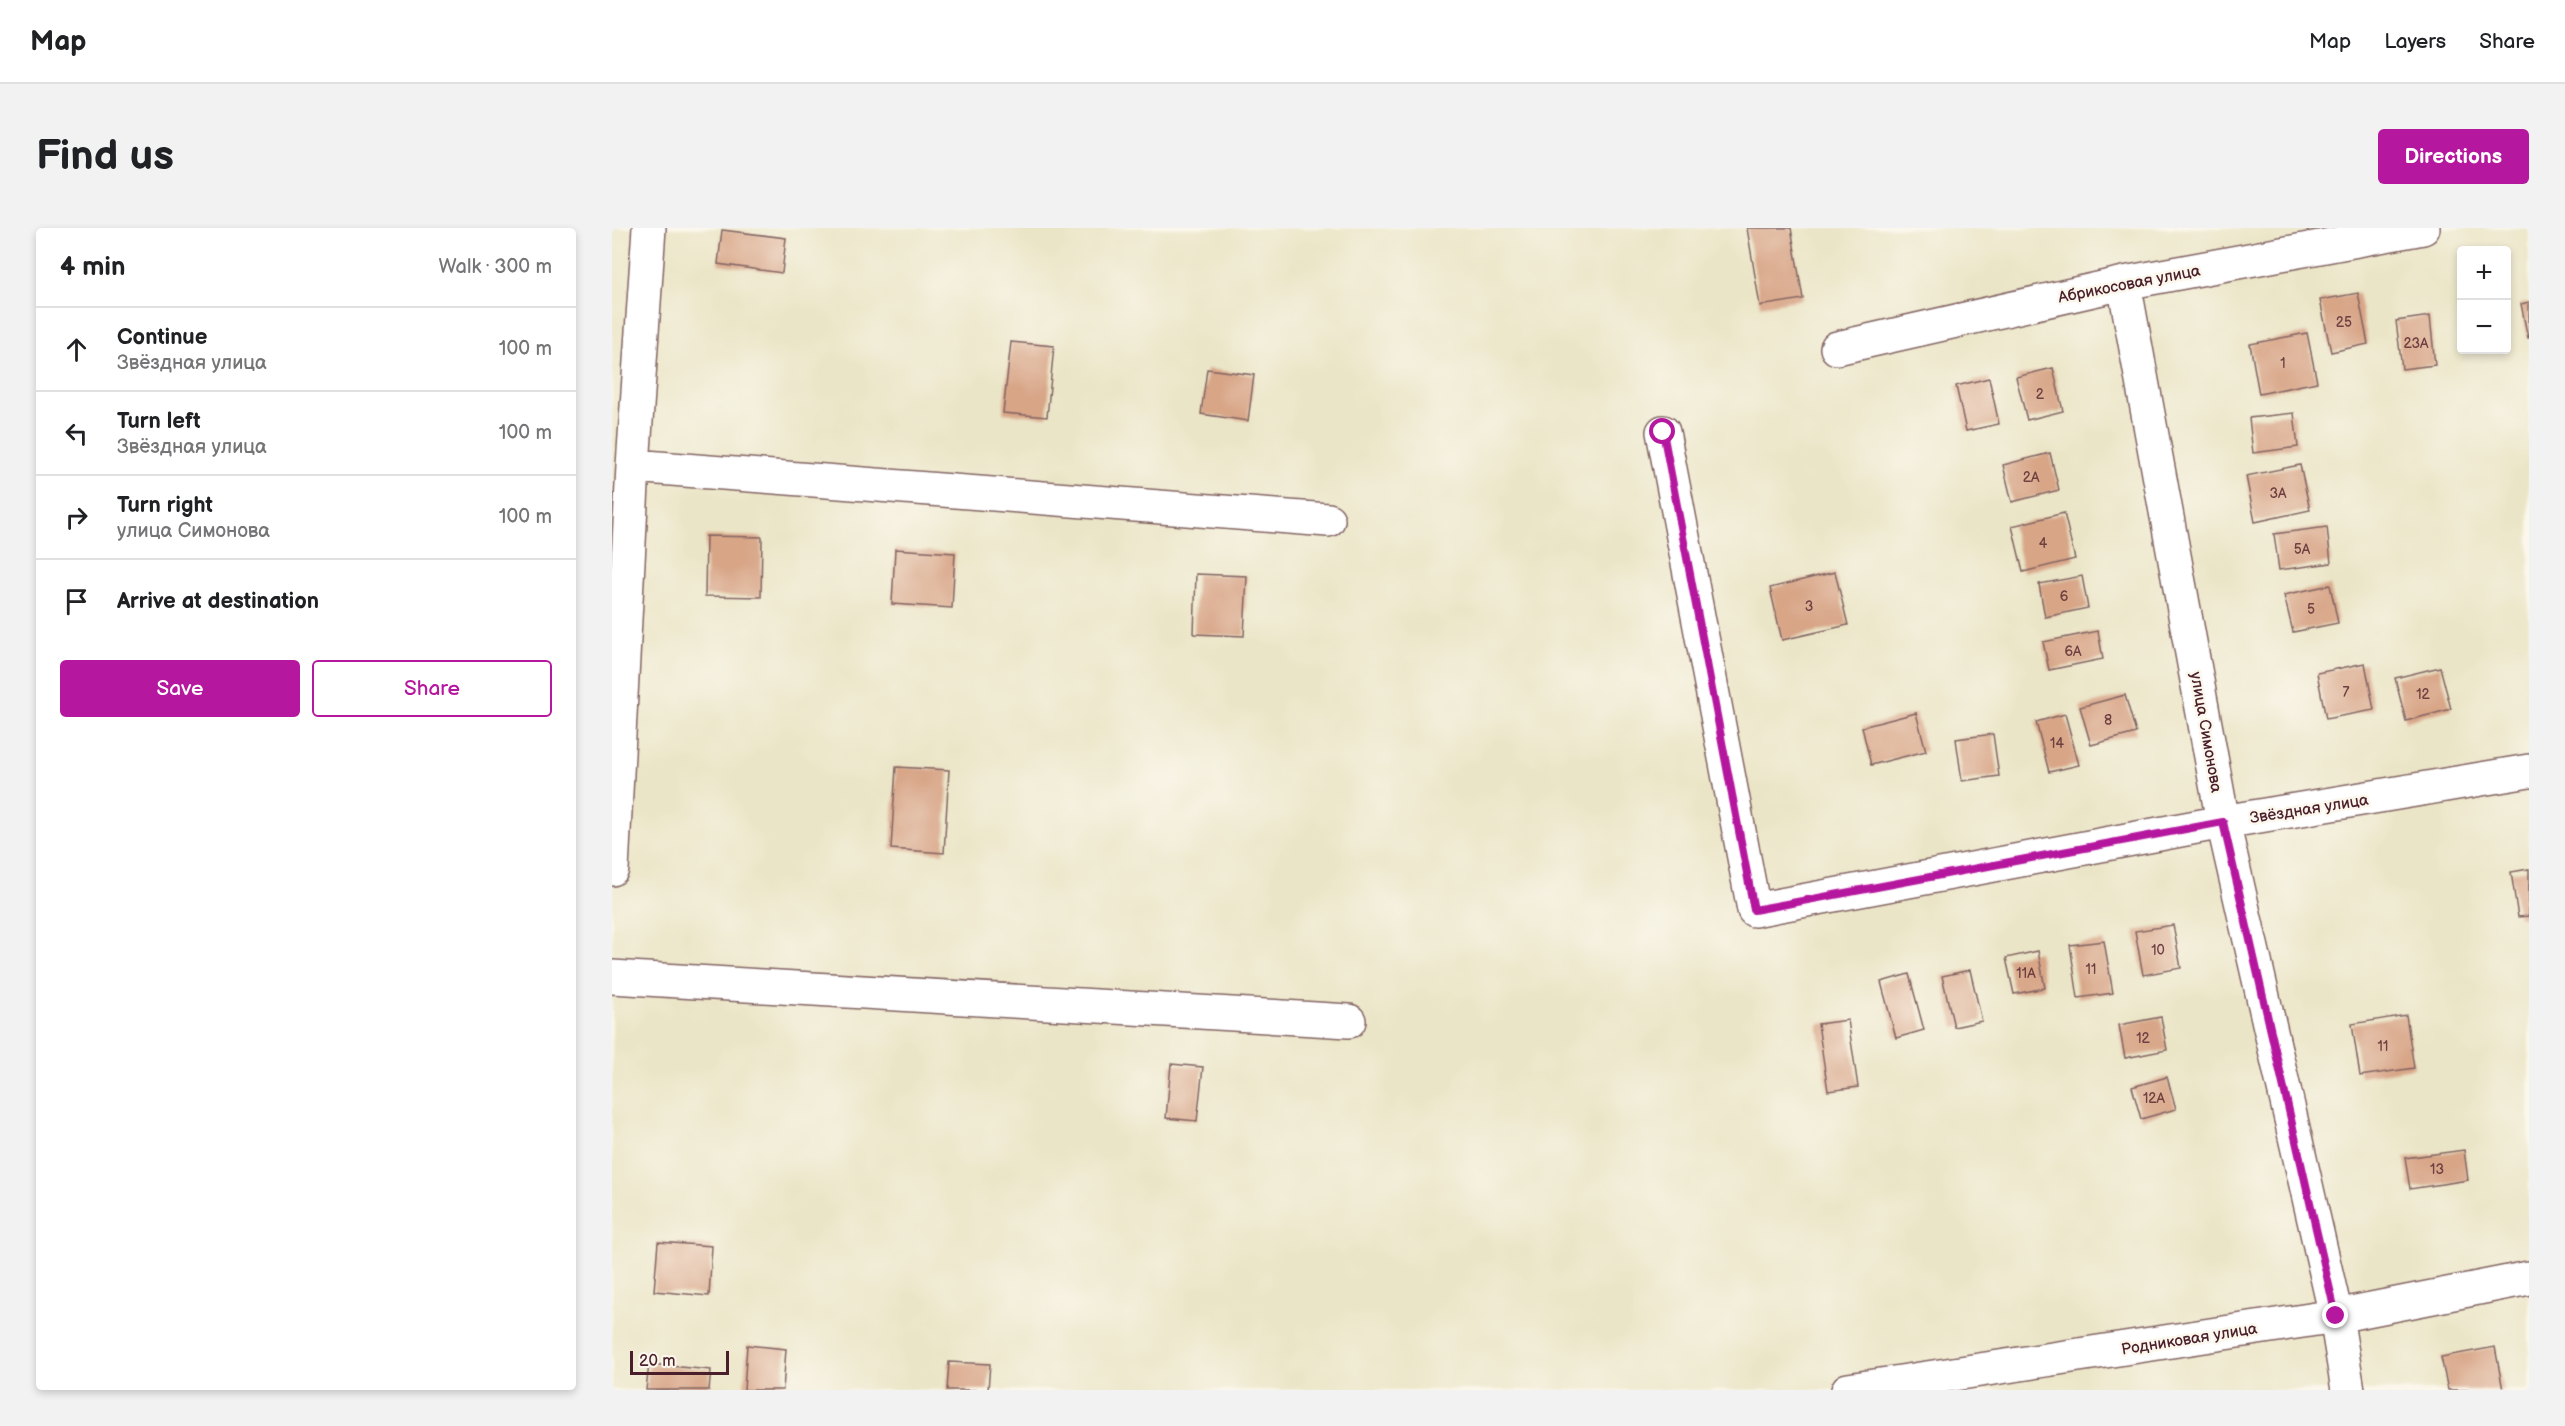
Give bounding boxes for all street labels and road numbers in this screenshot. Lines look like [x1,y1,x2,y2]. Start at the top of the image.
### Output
street label: Абрикосовая улица [2056,261,2203,308]
street label: улица Симонова [2186,670,2226,795]
street label: Звёздная улица [2249,791,2370,828]
street label: Родниковая улица [2120,1319,2259,1360]

